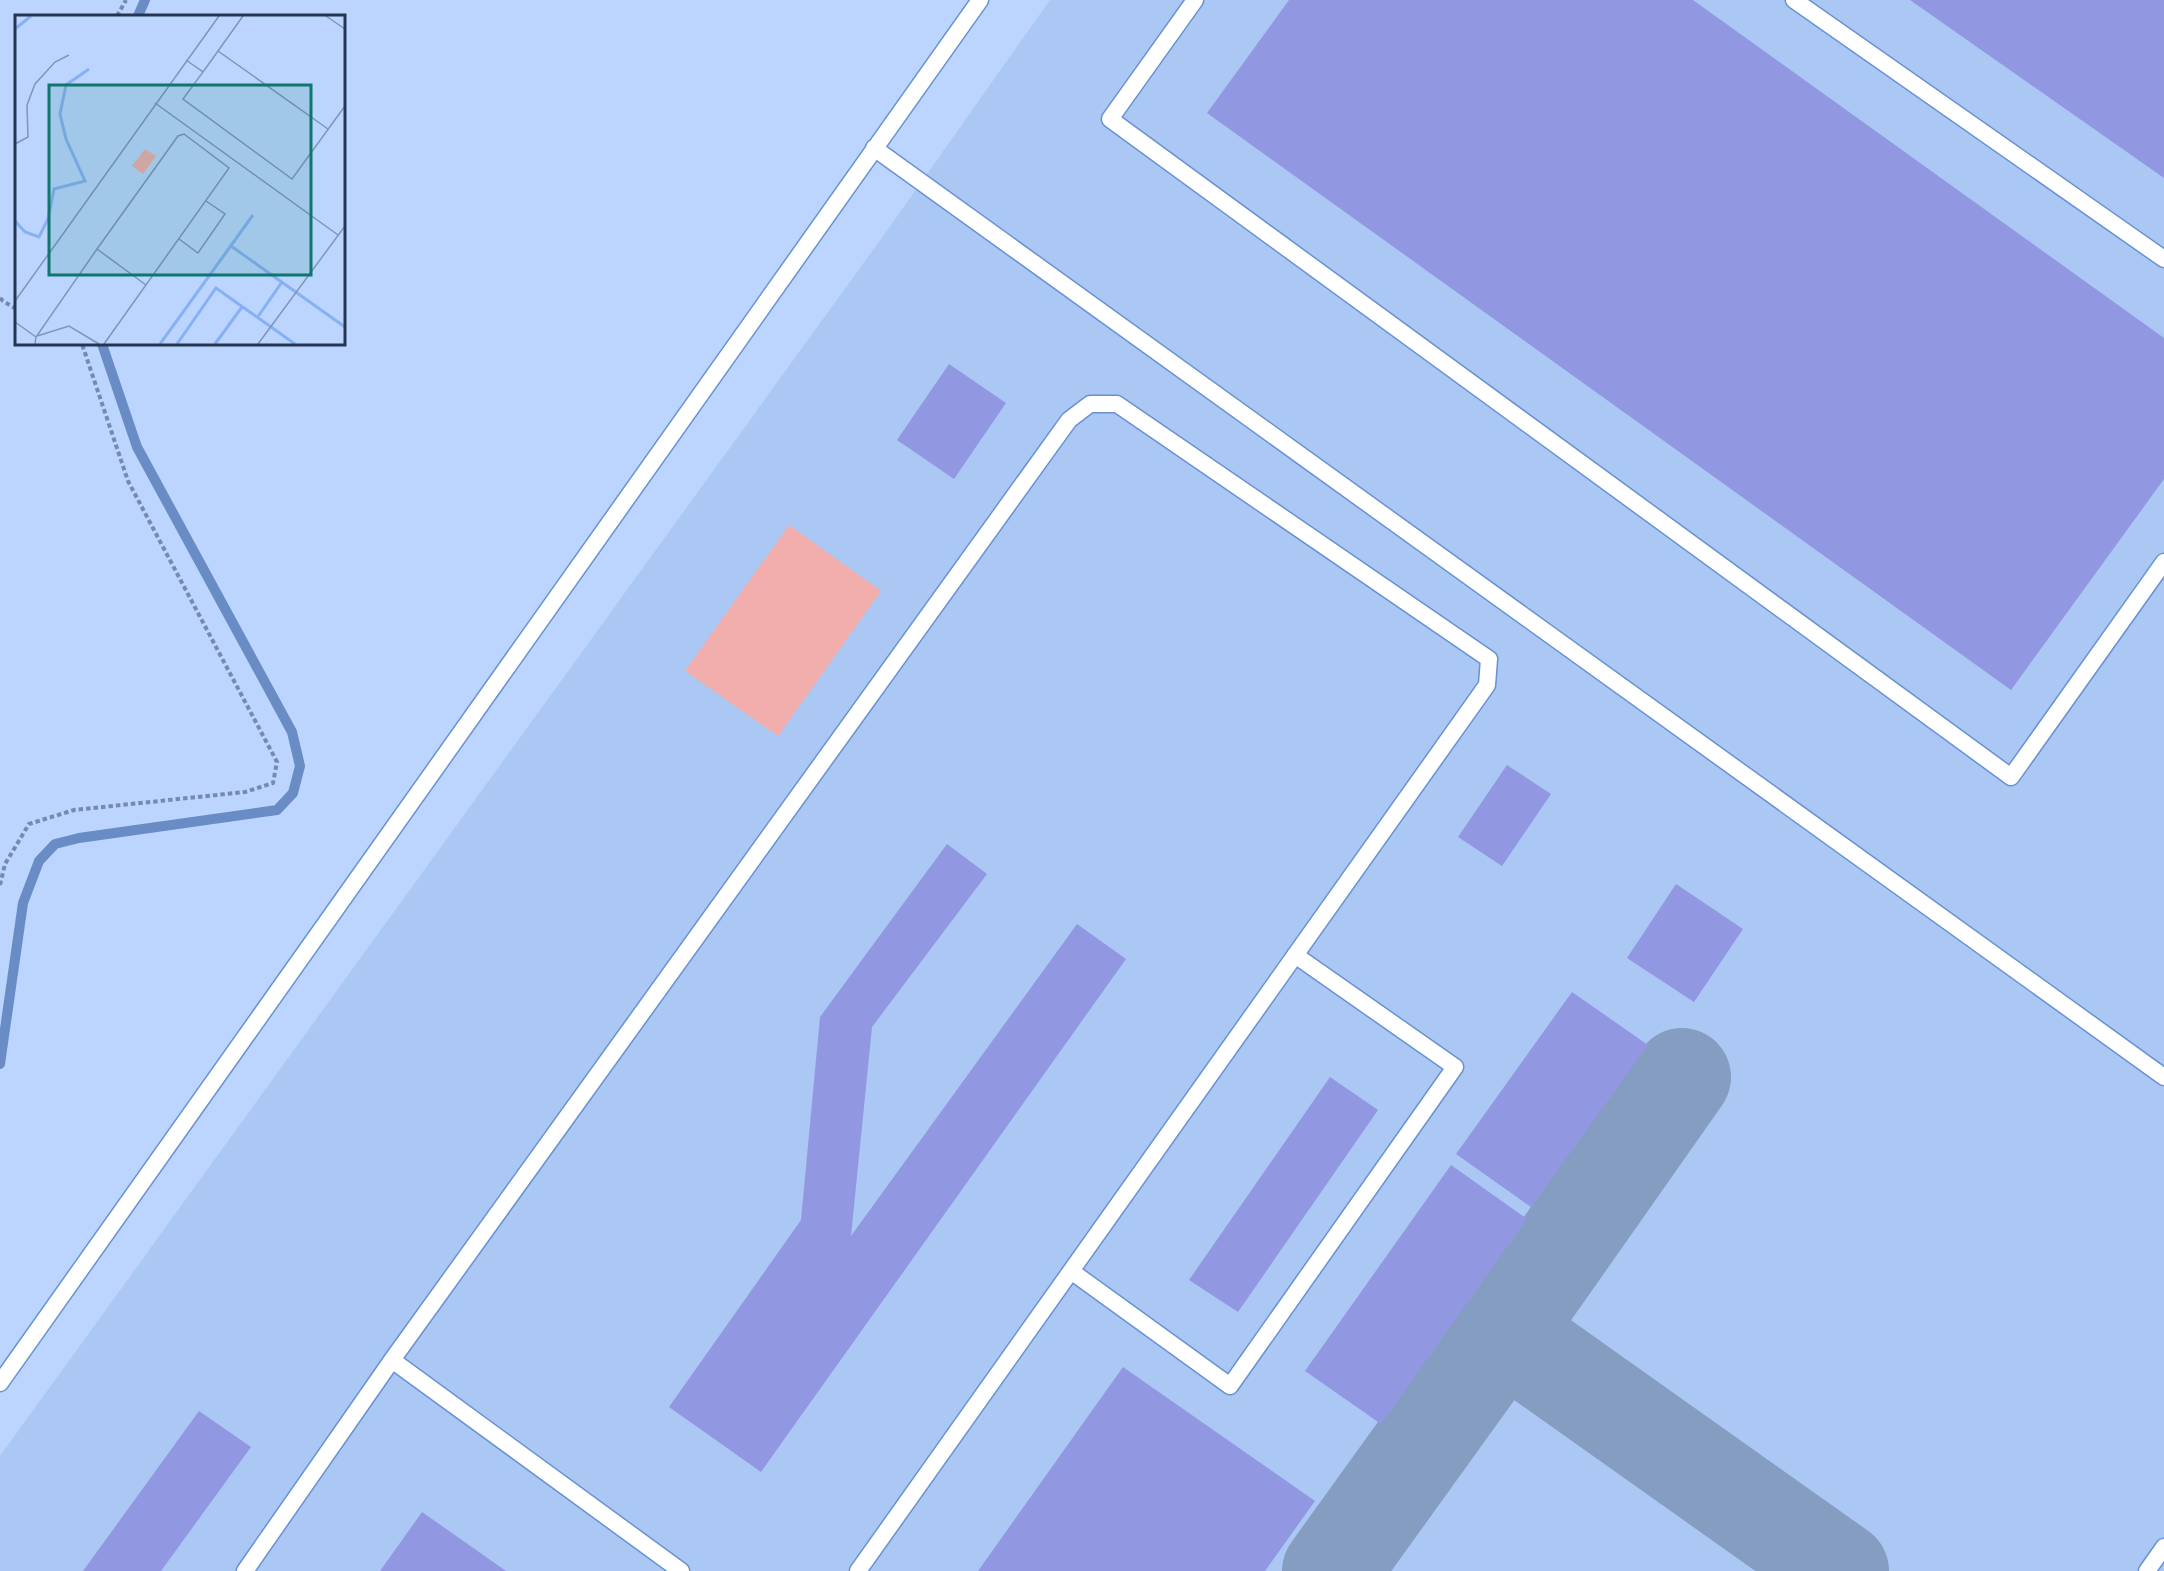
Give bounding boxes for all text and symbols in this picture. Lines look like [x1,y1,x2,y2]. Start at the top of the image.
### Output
inset map [15,15,345,345]

